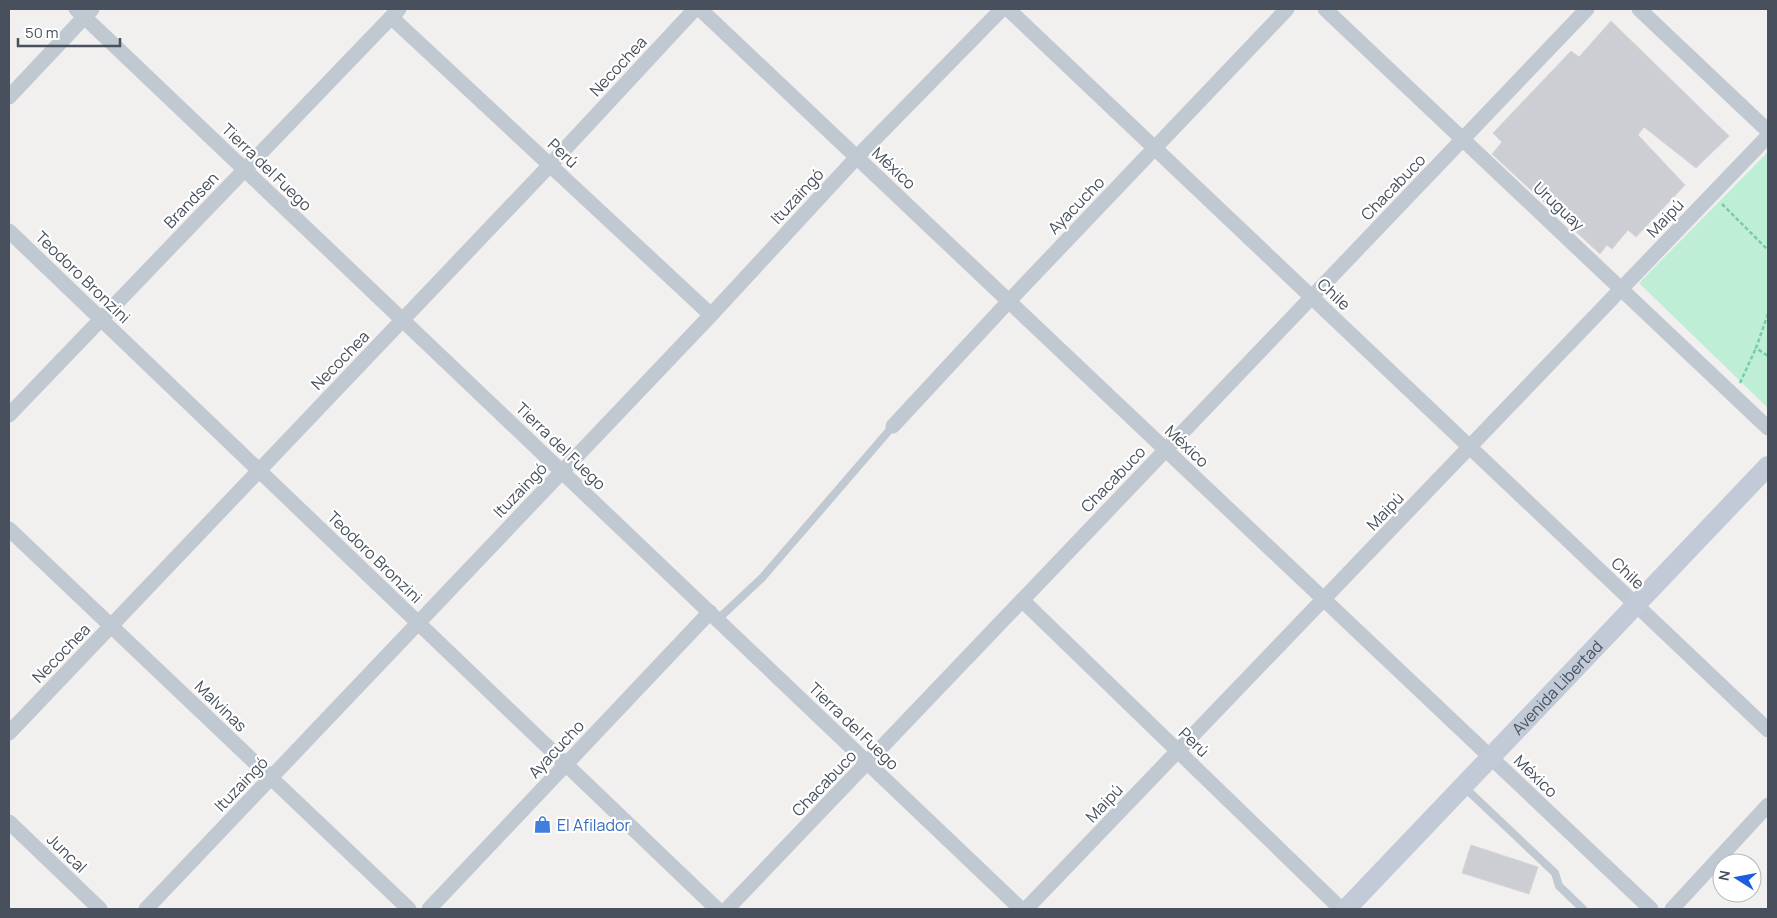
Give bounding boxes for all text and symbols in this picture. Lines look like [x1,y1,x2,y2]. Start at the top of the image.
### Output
scale bar [18,15,120,47]
text: 50 m [25,22,59,43]
street label: Necochea [584,31,652,101]
street label: Tierra del Fuego [217,118,317,216]
street label: Perú [543,133,583,173]
street label: México [867,142,921,194]
street label: Chacabuco [1356,149,1430,225]
street label: Ituzaingó [766,163,828,229]
street label: Brandsen [159,167,223,233]
street label: Ayacucho [1043,171,1109,239]
street label: Uruguay [1529,177,1590,236]
street label: Maipú [1641,194,1689,242]
street label: Teodoro Bronzini [31,226,135,328]
street label: Chile [1313,273,1355,315]
street label: Necochea [306,325,374,395]
street label: Tierra del Fuego [511,397,611,495]
street label: México [1160,420,1214,472]
street label: Chacabuco [1076,441,1150,517]
street label: Ituzaingó [488,458,552,522]
street label: Maipú [1361,487,1409,535]
street label: Teodoro Bronzini [323,506,427,608]
street label: Chile [1607,552,1649,594]
street label: Necochea [27,618,95,688]
street label: Avenida Libertad [1507,635,1607,739]
street label: Malvinas [190,676,252,736]
street label: Tierra del Fuego [804,677,904,775]
street label: Ayacucho [523,715,589,783]
street label: Perú [1174,722,1214,762]
street label: Chacabuco [787,745,861,821]
street label: México [1509,750,1563,802]
street label: Ituzaingó [209,752,273,816]
street label: Maipú [1080,779,1128,827]
place label: El Afilador [557,814,630,836]
shop icon: El Afilador [533,815,553,835]
street label: Juncal [42,828,92,878]
north arrow [1712,853,1762,903]
text: N [1713,869,1734,882]

